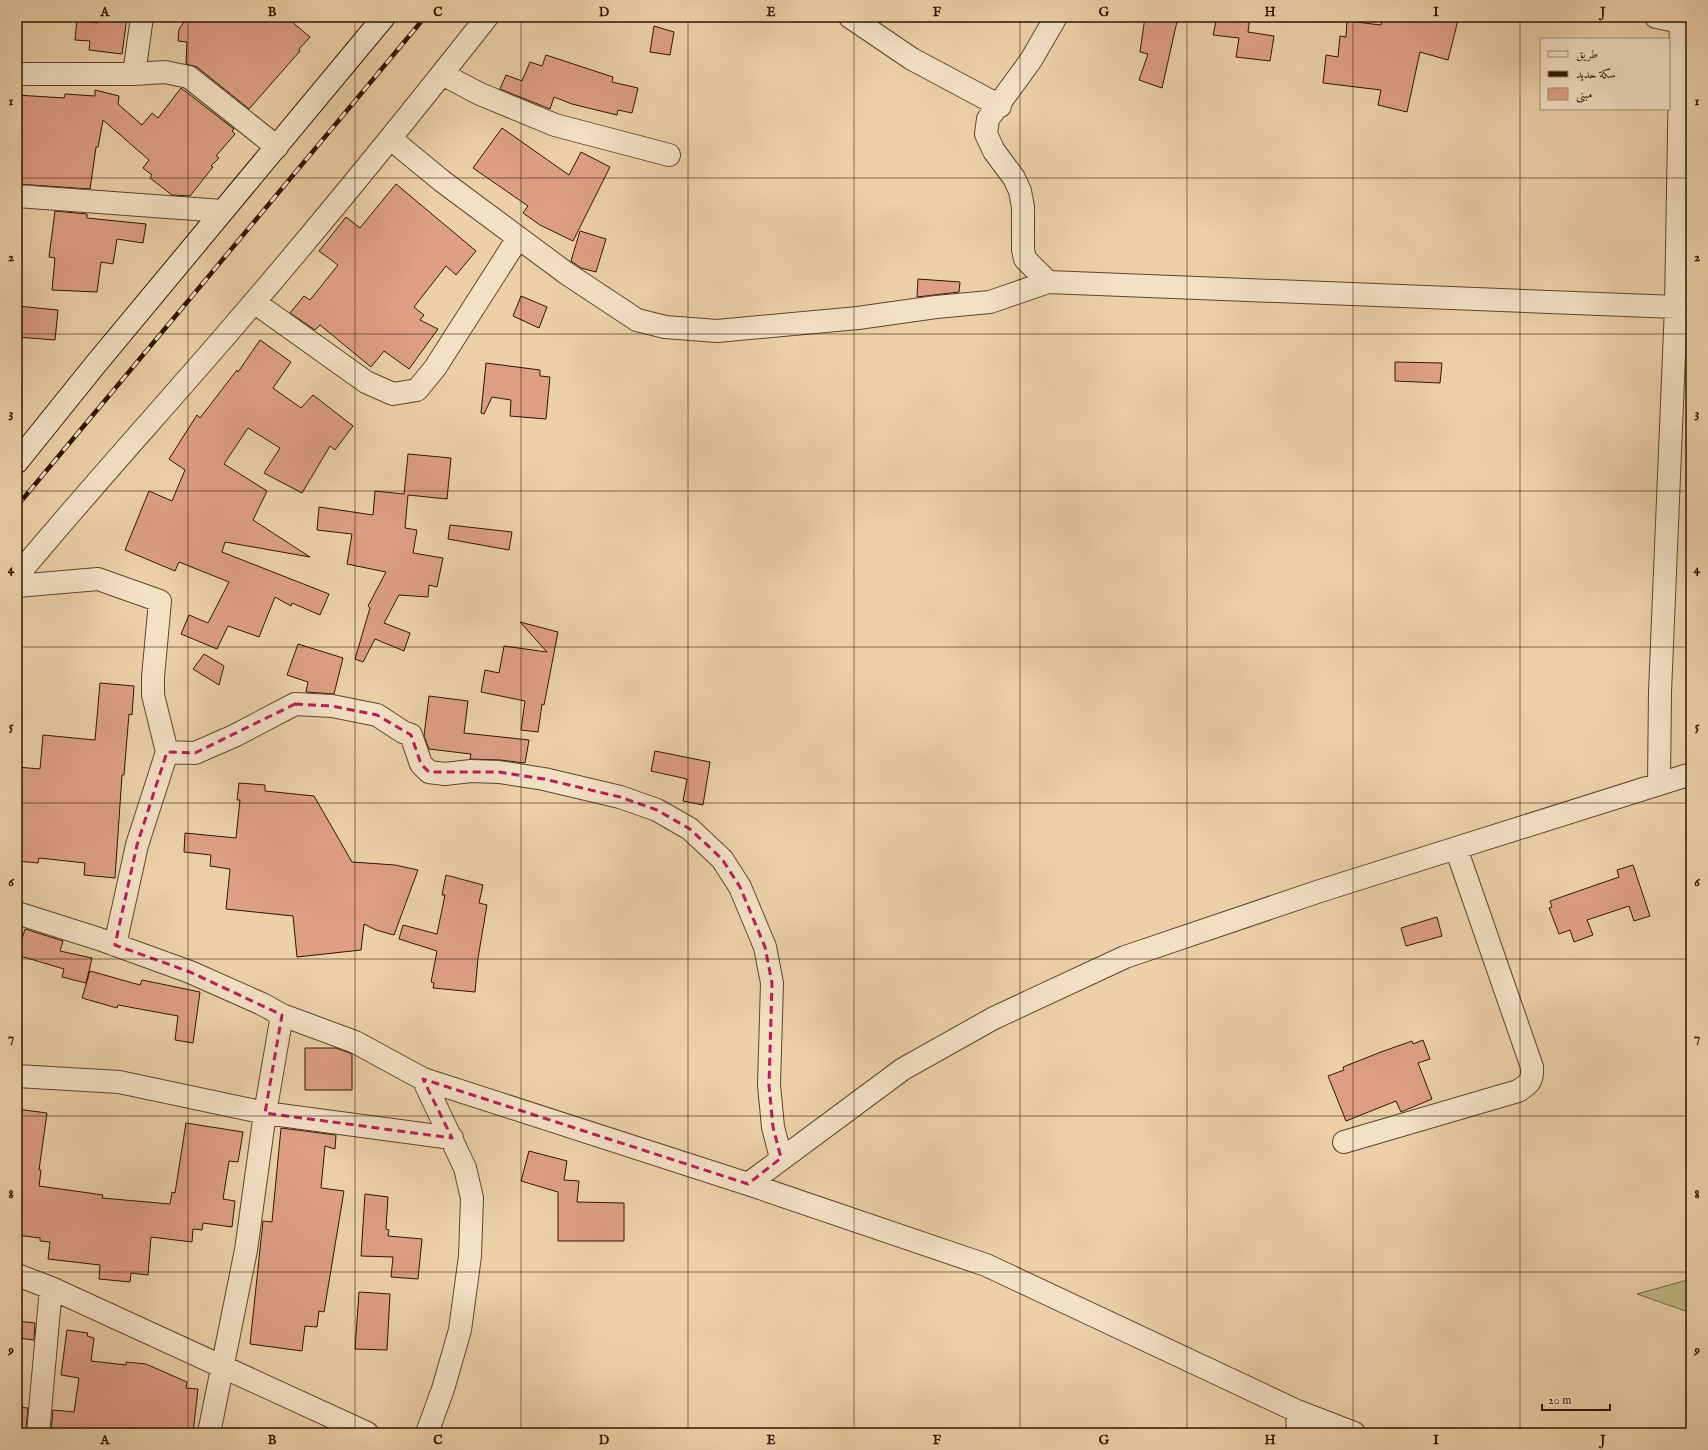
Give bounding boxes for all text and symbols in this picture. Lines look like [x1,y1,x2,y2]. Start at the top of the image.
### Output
text: A [100,4,111,21]
text: B [268,4,277,21]
text: C [433,4,443,21]
text: D [599,4,610,21]
text: E [766,4,776,21]
text: F [933,4,942,21]
text: G [1099,4,1110,21]
text: H [1264,4,1276,21]
text: I [1433,4,1439,21]
text: J [1598,4,1606,21]
legend [1540,38,1670,110]
text: طريق [1576,47,1598,62]
text: سكة حديد [1576,67,1616,82]
text: مبنى [1576,87,1592,103]
text: 1 [9,93,14,110]
text: 1 [1695,93,1700,110]
text: 2 [8,249,14,266]
text: 2 [1694,249,1700,266]
text: 3 [9,405,14,422]
text: 3 [1695,405,1700,422]
text: 4 [8,561,15,578]
text: 4 [1694,561,1701,578]
text: 5 [9,718,14,735]
text: 5 [1695,718,1700,735]
text: 6 [8,874,14,891]
text: 6 [1694,874,1700,891]
text: 7 [8,1030,14,1047]
text: 7 [1694,1030,1700,1047]
text: 8 [8,1186,14,1203]
text: 8 [1694,1186,1700,1203]
text: 9 [7,1342,14,1359]
text: 9 [1693,1342,1700,1359]
scale bar [1542,1386,1610,1412]
text: 20 m [1548,1393,1571,1408]
text: A [100,1432,111,1449]
text: B [268,1432,277,1449]
text: C [433,1432,443,1449]
text: D [599,1432,610,1449]
text: E [766,1432,776,1449]
text: F [933,1432,942,1449]
text: G [1099,1432,1110,1449]
text: H [1264,1432,1276,1449]
text: I [1433,1432,1439,1449]
text: J [1598,1432,1606,1449]

